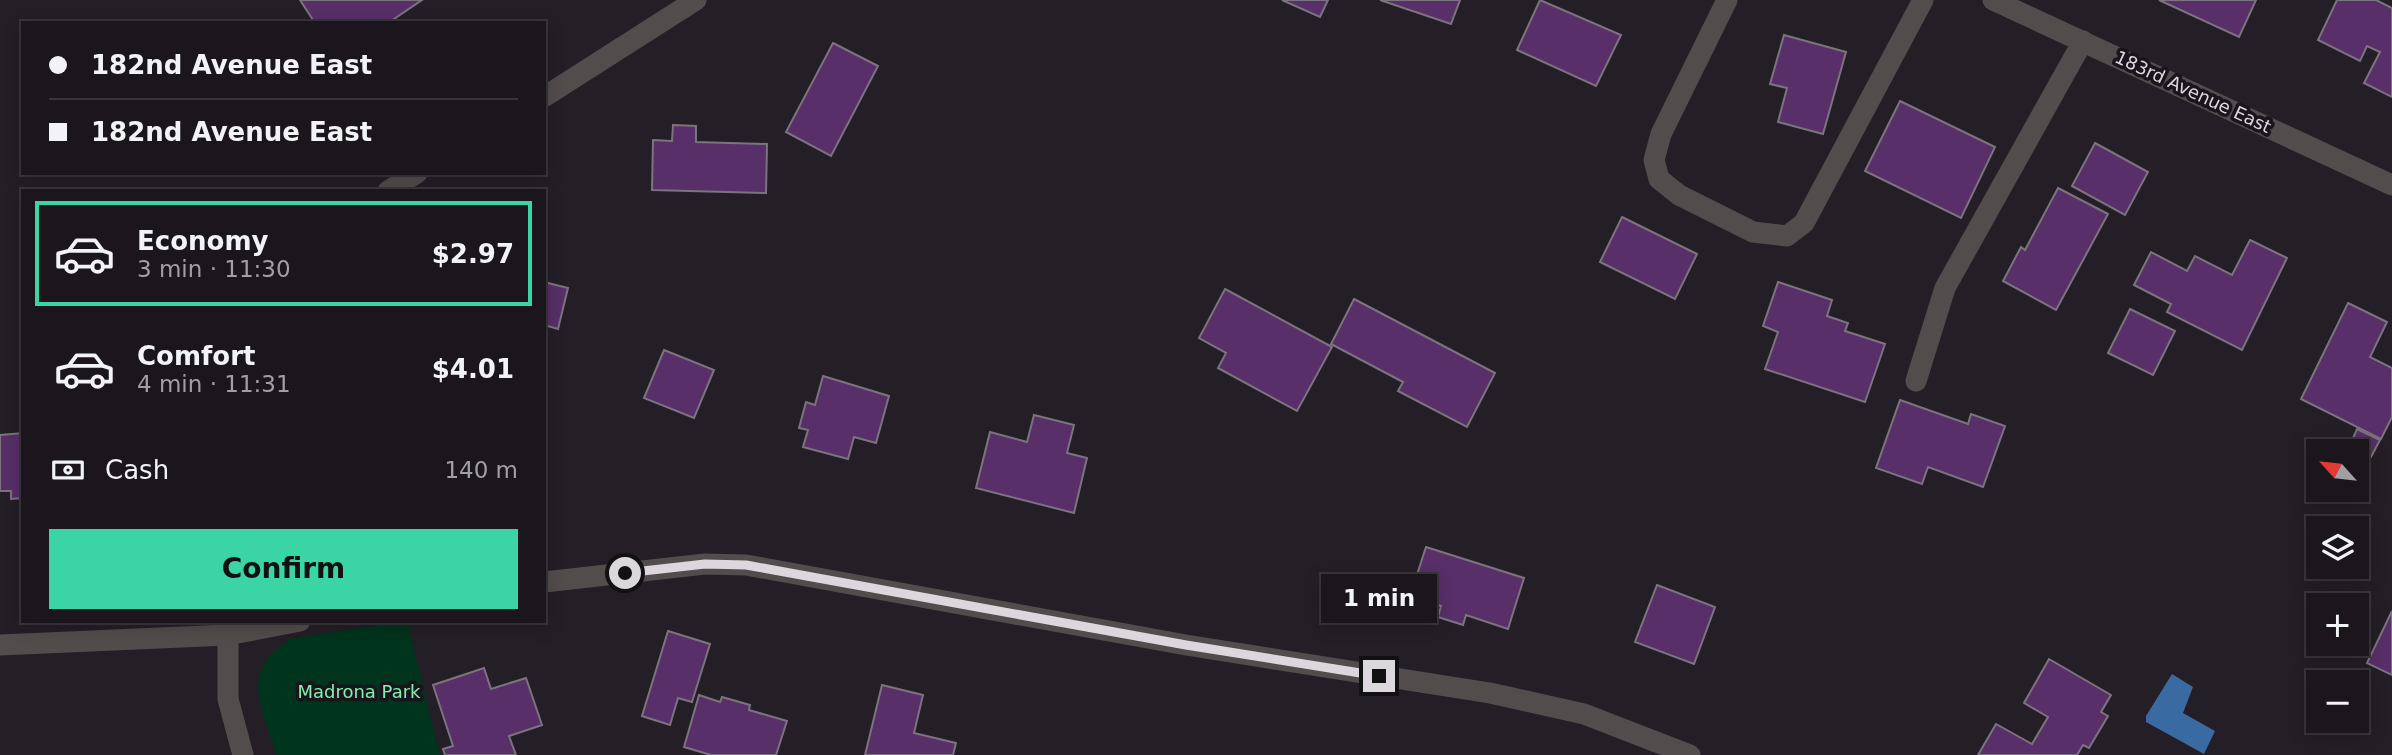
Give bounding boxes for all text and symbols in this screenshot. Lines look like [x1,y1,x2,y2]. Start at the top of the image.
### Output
street label: 183rd Avenue East [2112,46,2275,137]
text: 182nd Avenue East [91,50,372,80]
text: 182nd Avenue East [91,117,372,147]
icon: car [53,222,116,285]
text: Economy [137,226,268,256]
text: $2.97 [432,239,514,269]
text: 3 min · 11:30 [137,256,291,282]
icon: car [53,337,116,400]
text: Comfort [137,341,255,371]
text: $4.01 [432,354,514,384]
text: 4 min · 11:31 [137,371,291,397]
north arrow [2306,439,2370,502]
map controls [2306,439,2369,733]
icon: cash [49,451,87,489]
text: Cash [105,455,169,485]
text: 140 m [444,457,518,483]
button: layers [2306,516,2369,579]
button: Confirm [49,529,518,609]
route start [609,557,641,589]
callout: 1 min [1321,574,1437,624]
text: 1 min [1343,585,1415,611]
button: + [2306,593,2369,656]
route end [1363,660,1395,692]
button: − [2306,670,2369,733]
park label: Madrona Park [297,681,421,702]

